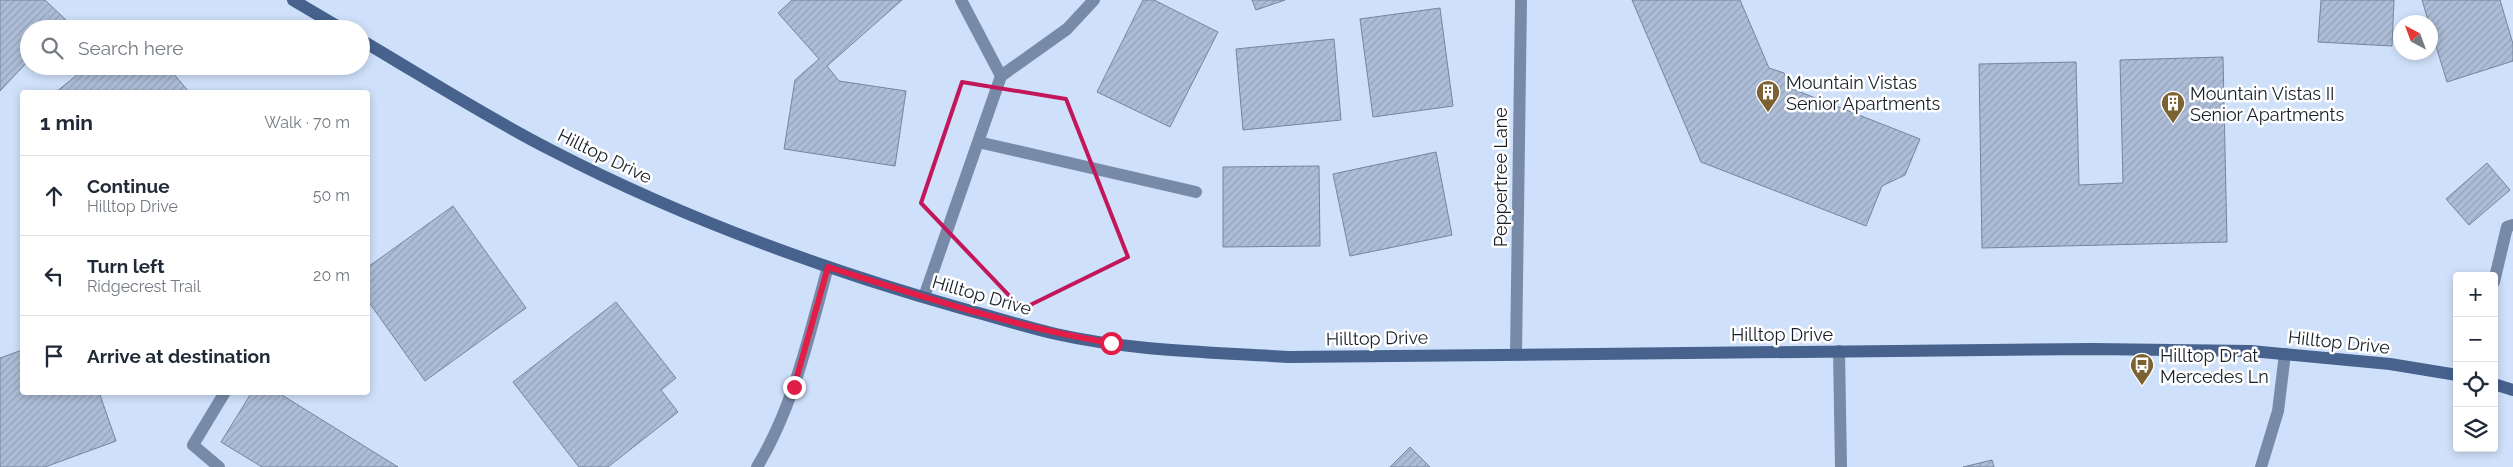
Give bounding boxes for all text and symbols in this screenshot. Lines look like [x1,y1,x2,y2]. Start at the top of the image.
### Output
north arrow [2393,15,2438,60]
search box [20,20,370,75]
icon: search [38,34,66,62]
text: Search here [78,37,184,59]
place label: Mountain Vistas Senior Apartments [1786,72,1941,114]
building icon: Mountain Vistas Senior Apartments [1755,79,1781,113]
place label: Mountain Vistas II Senior Apartments [2190,83,2345,125]
building icon: Mountain Vistas II Senior Apartments [2160,90,2186,124]
street label: Peppertree Lane [1490,107,1511,247]
text: 1 min [40,110,93,135]
text: Walk · 70 m [264,113,350,132]
street label: Hilltop Drive [554,124,656,188]
text: Continue [87,175,170,197]
icon: ahead [40,182,68,210]
text: 50 m [313,186,350,205]
text: Hilltop Drive [87,197,178,216]
text: Turn left [87,255,164,277]
icon: left [40,262,68,290]
text: 20 m [313,266,350,285]
street label: Hilltop Drive [930,271,1034,319]
map controls [2453,272,2498,452]
button: + [2453,272,2498,317]
text: Ridgecrest Trail [87,277,201,296]
button: − [2453,317,2498,362]
street label: Hilltop Drive [1731,324,1834,345]
street label: Hilltop Drive [2287,326,2391,358]
street label: Hilltop Drive [1326,327,1429,349]
route start [1100,332,1123,355]
icon: arrive [40,342,68,370]
text: Arrive at destination [87,345,271,367]
place label: Hilltop Dr at Mercedes Ln [2160,345,2269,387]
bus stop icon: Hilltop Dr at Mercedes Ln [2129,352,2155,386]
button: locate [2453,362,2498,407]
route end [783,376,806,399]
button: layers [2453,407,2498,452]

